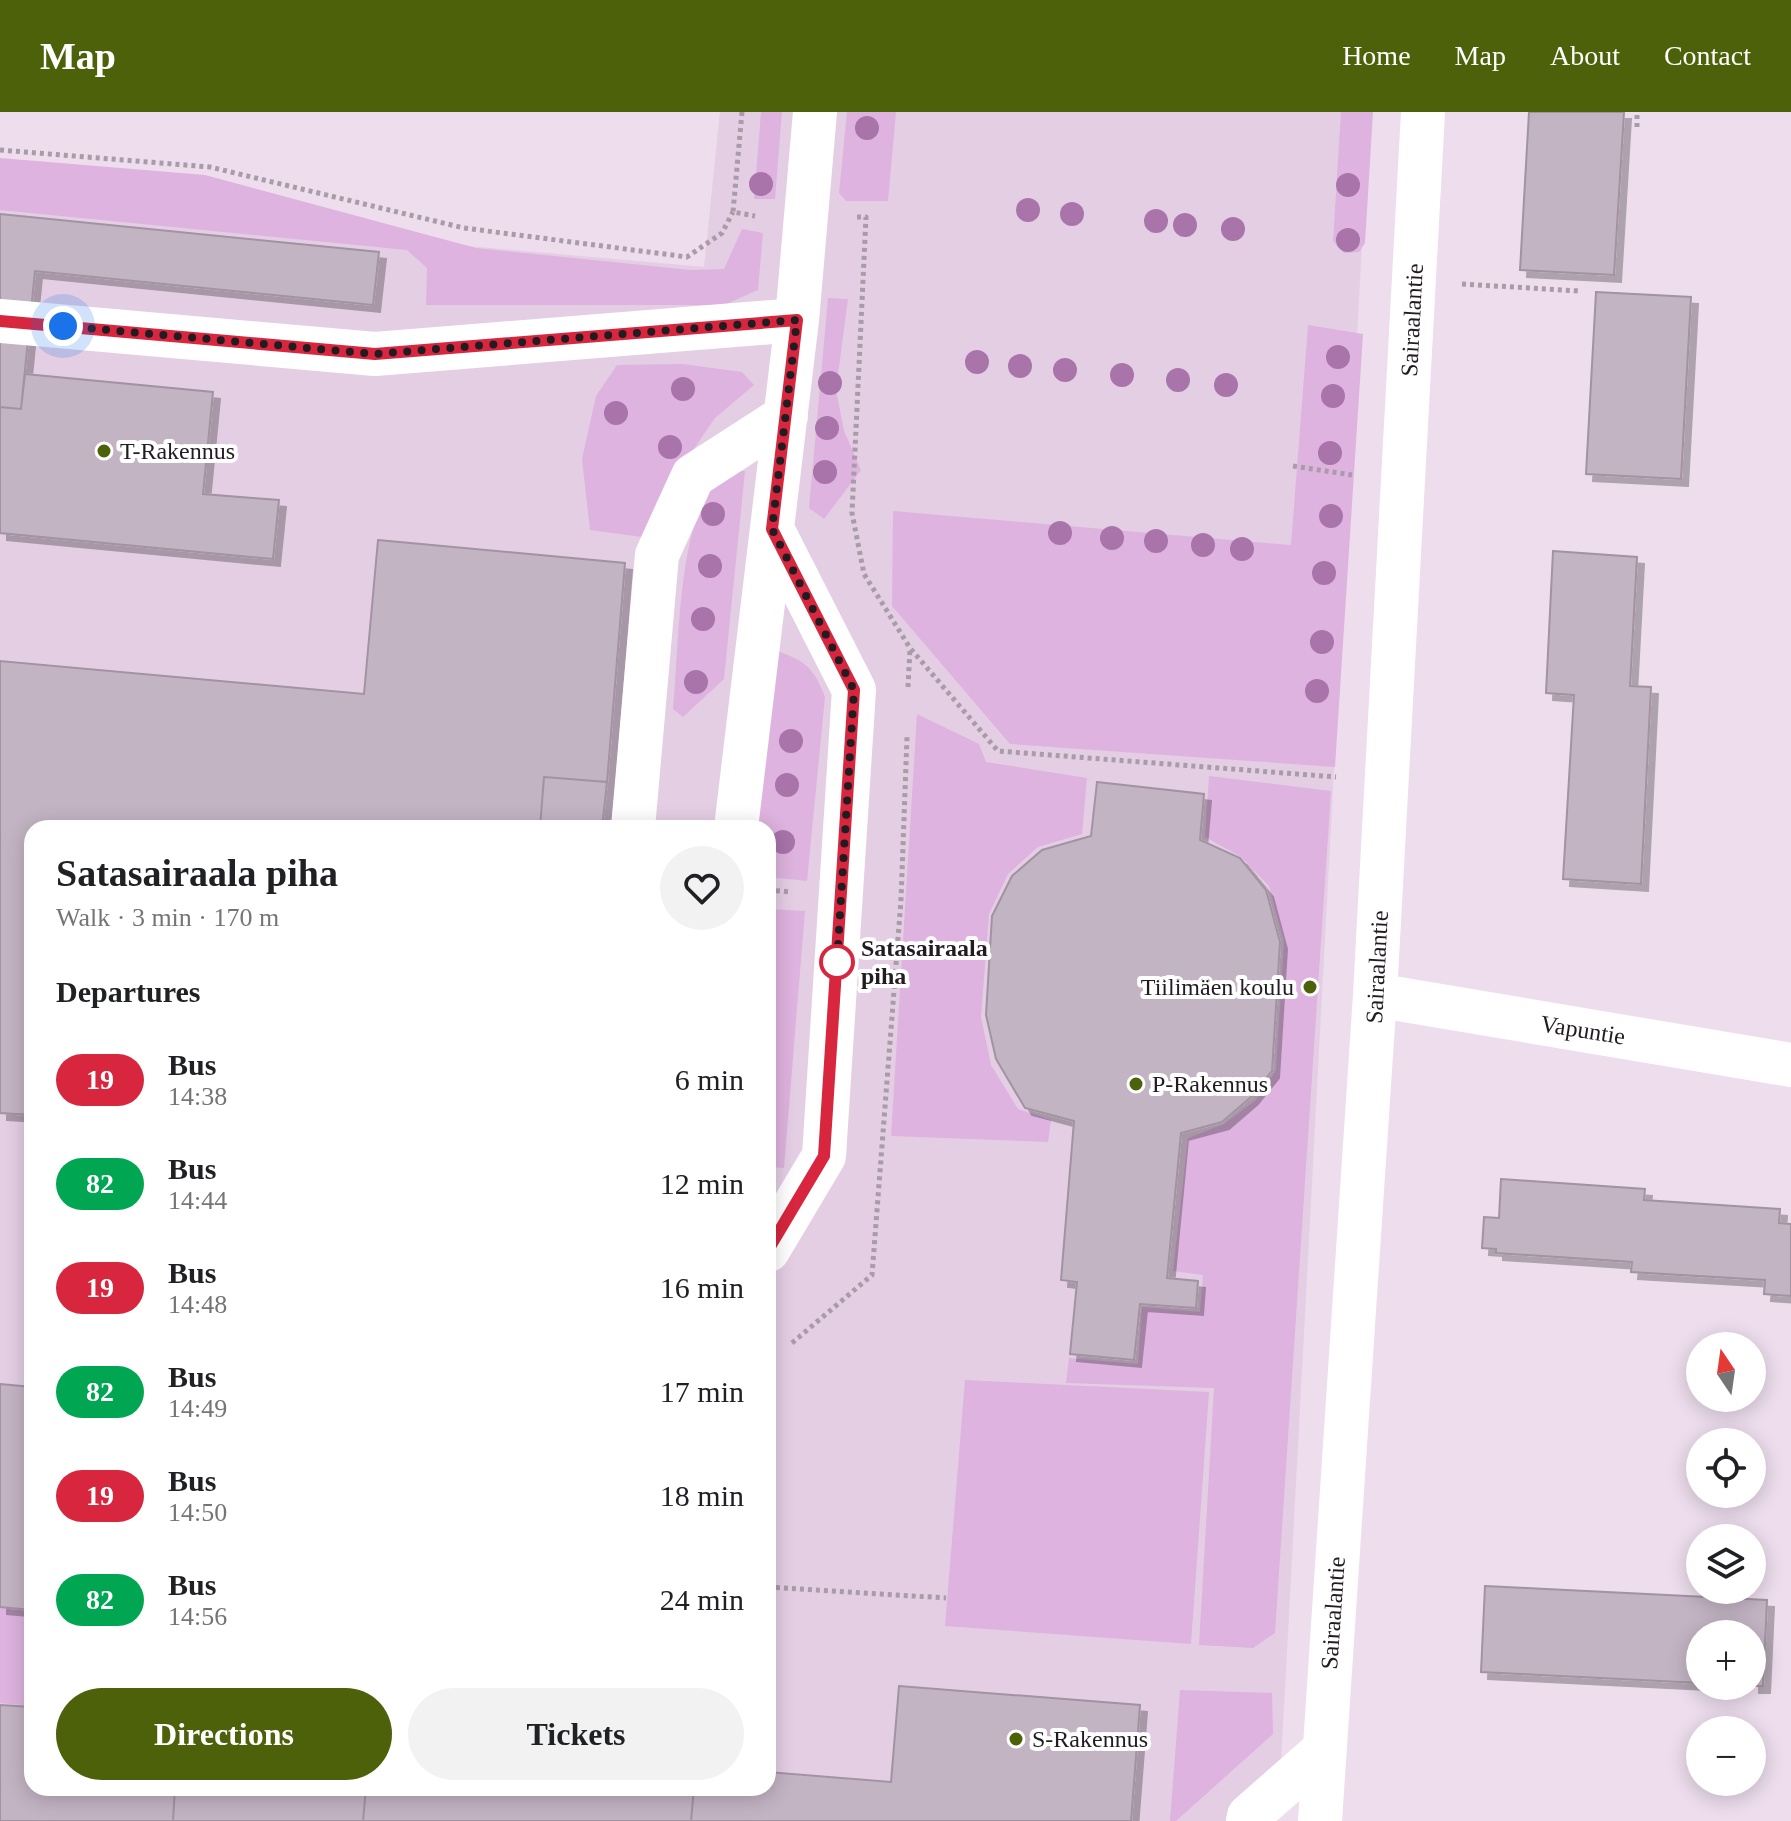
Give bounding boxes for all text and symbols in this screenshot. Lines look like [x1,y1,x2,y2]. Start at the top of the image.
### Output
text: Map [40,35,116,77]
text: Home [1342,40,1411,71]
text: Map [1455,40,1506,71]
text: About [1550,40,1620,71]
text: Contact [1664,40,1751,71]
street label: Sairaalantie [1396,263,1428,377]
your location [43,306,83,346]
place label: T-Rakennus [120,438,235,464]
marker: T-Rakennus [95,442,113,460]
button: heart [660,846,744,930]
text: Satasairaala piha [56,852,338,894]
text: Walk · 3 min · 170 m [56,903,279,932]
street label: Sairaalantie [1361,910,1393,1024]
place label: Satasairaala piha [861,935,988,989]
marker: Satasairaala piha [820,945,854,979]
place label: Tiilimäen koulu [1141,974,1294,1000]
text: Departures [56,975,200,1008]
marker: Tiilimäen koulu [1301,978,1319,996]
street label: Vapuntie [1539,1010,1627,1050]
text: Bus [168,1048,216,1081]
text: 6 min [675,1063,744,1096]
text: 19 [86,1064,114,1095]
place label: P-Rakennus [1152,1071,1268,1097]
marker: P-Rakennus [1127,1075,1145,1093]
text: 14:38 [168,1082,227,1111]
text: Bus [168,1152,216,1185]
text: 12 min [660,1167,744,1200]
text: 82 [86,1168,114,1199]
text: 14:44 [168,1186,227,1215]
text: Bus [168,1256,216,1289]
text: 16 min [660,1271,744,1304]
text: 19 [86,1272,114,1303]
text: 14:48 [168,1290,227,1319]
north arrow [1686,1332,1766,1412]
map controls [1686,1332,1766,1796]
text: Bus [168,1360,216,1393]
text: 17 min [660,1375,744,1408]
text: 82 [86,1376,114,1407]
text: 14:49 [168,1394,227,1423]
button: locate [1686,1428,1766,1508]
text: Bus [168,1464,216,1497]
text: 18 min [660,1479,744,1512]
text: 19 [86,1480,114,1511]
text: 14:50 [168,1498,227,1527]
button: layers [1686,1524,1766,1604]
street label: Sairaalantie [1316,1556,1350,1670]
text: Bus [168,1568,216,1601]
text: 24 min [660,1583,744,1616]
text: 82 [86,1584,114,1615]
text: 14:56 [168,1602,227,1631]
button: + [1686,1620,1766,1700]
button: Directions [56,1688,392,1780]
button: Tickets [408,1688,744,1780]
button: − [1686,1716,1766,1796]
place label: S-Rakennus [1032,1726,1148,1752]
marker: S-Rakennus [1007,1730,1025,1748]

